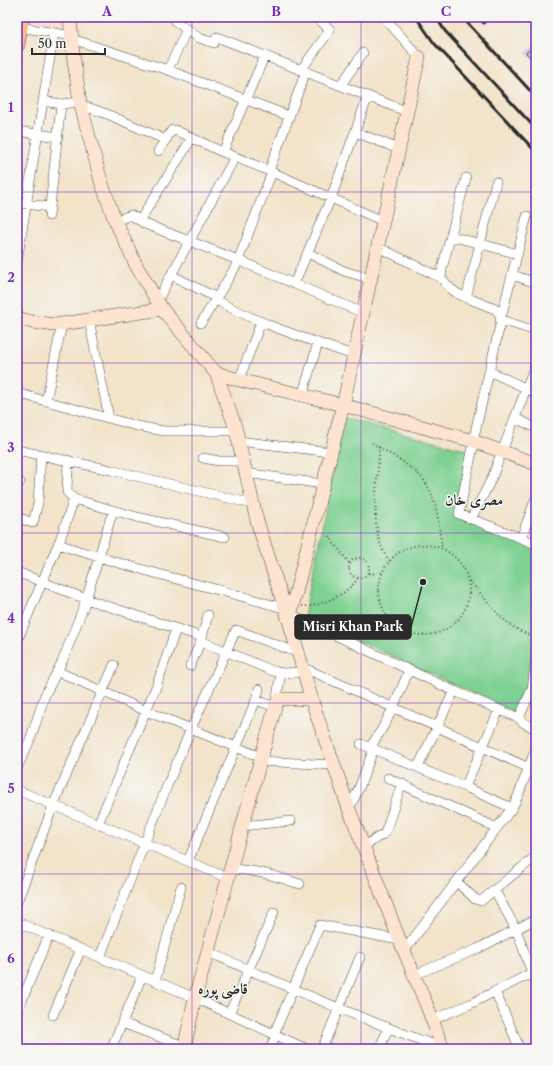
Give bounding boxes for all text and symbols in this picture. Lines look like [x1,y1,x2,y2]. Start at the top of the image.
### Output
text: A [101,3,113,19]
text: B [271,3,281,19]
text: C [441,3,451,19]
scale bar [32,30,105,56]
text: 50 m [38,36,67,51]
text: 1 [8,99,14,115]
text: 2 [7,269,15,285]
text: 3 [7,439,15,455]
district label: مصری خان [445,490,503,511]
text: 4 [7,610,15,626]
callout: Misri Khan Park [295,615,411,639]
text: Misri Khan Park [303,619,404,634]
text: 5 [7,780,15,796]
text: 6 [7,950,15,966]
district label: قاضی پورہ [198,979,248,1000]

